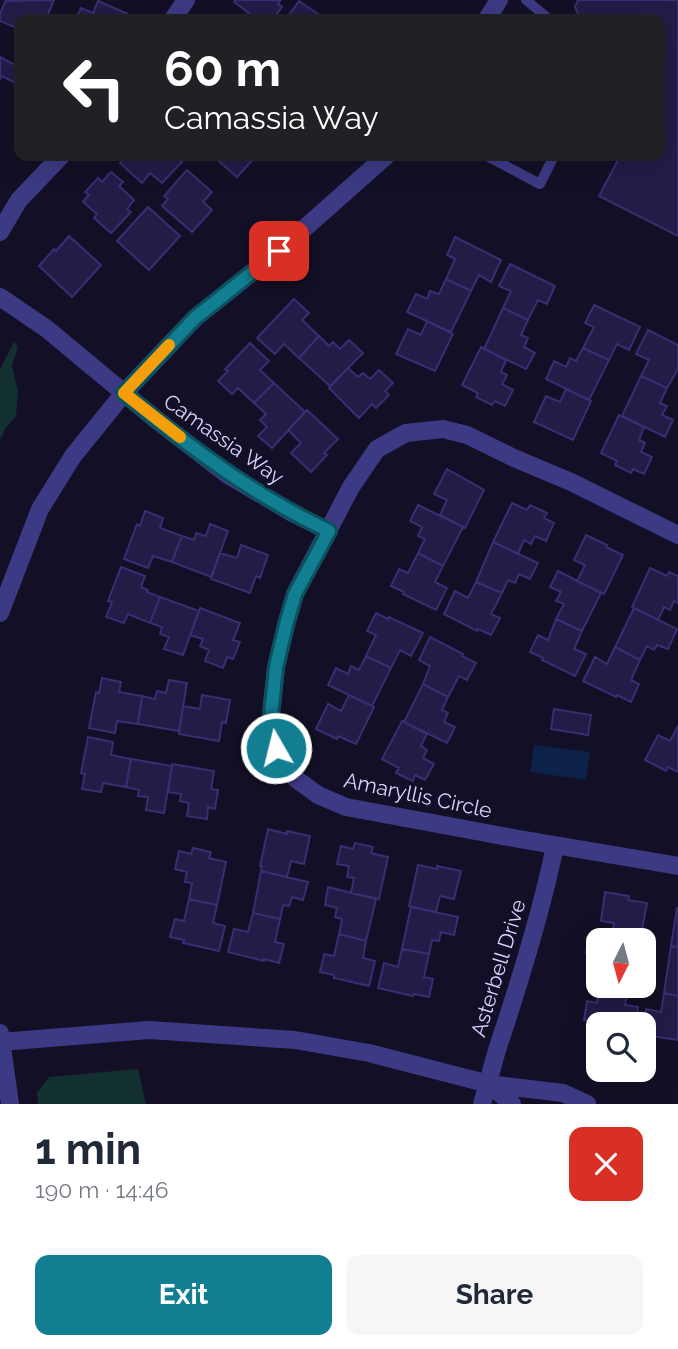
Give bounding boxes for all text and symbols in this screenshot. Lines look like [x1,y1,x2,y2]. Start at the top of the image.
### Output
text: 60 m [164,40,281,97]
icon: left [49,42,140,133]
text: Camassia Way [164,99,379,136]
pin [249,221,309,281]
icon: arrive [260,232,298,270]
street label: Camassia Way [159,388,289,490]
position arrow [239,711,313,785]
street label: Amaryllis Circle [342,767,494,823]
street label: Asterbell Drive [465,896,531,1040]
north arrow [586,928,656,998]
map controls [586,928,656,1082]
button: search [586,1012,656,1082]
text: 1 min [35,1125,141,1174]
button: close [569,1127,643,1201]
text: 190 m · 14:46 [35,1176,169,1203]
button: Exit [35,1255,332,1335]
button: Share [346,1255,643,1335]

